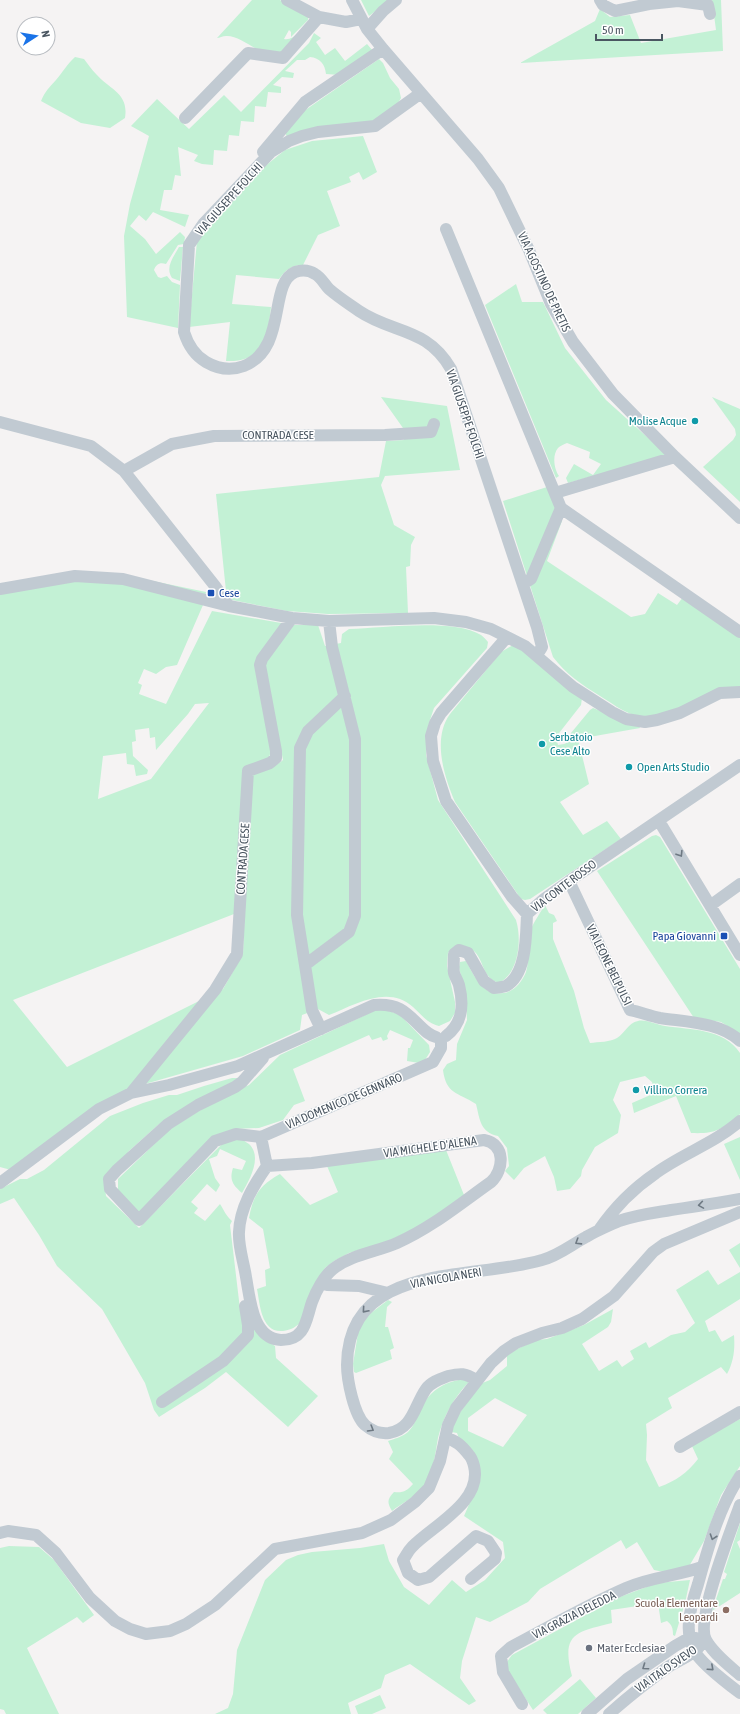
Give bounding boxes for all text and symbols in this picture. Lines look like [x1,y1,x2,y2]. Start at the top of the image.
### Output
north arrow [16,16,56,56]
scale bar [596,16,662,42]
text: 50 m [602,23,624,37]
text: N [39,29,52,38]
street label: VIA GIUSEPPE FOLCHI [193,160,265,238]
street label: VIA AGOSTINO DE PRETIS [515,230,573,334]
street label: VIA GIUSEPPE FOLCHI [443,368,487,460]
place label: Molise Acque [629,414,687,428]
marker: Molise Acque [690,416,700,426]
street label: CONTRADA CESE [242,428,314,442]
place label: Cese [219,586,240,600]
marker: Cese [206,588,216,598]
place label: Serbatoio Cese Alto [550,730,593,758]
marker: Serbatoio Cese Alto [537,739,547,749]
place label: Open Arts Studio [637,760,710,774]
marker: Open Arts Studio [624,762,634,772]
street label: CONTRADA CESE [234,823,252,895]
one-way arrow [675,850,682,857]
street label: VIA CONTE ROSSO [529,857,599,915]
street label: VIA LEONE BELPULSI [583,922,635,1008]
place label: Papa Giovanni [652,929,716,943]
marker: Papa Giovanni [719,931,729,941]
street label: VIA DOMENICO DE GENNARO [284,1070,404,1132]
place label: Villino Correra [644,1083,707,1097]
marker: Villino Correra [631,1085,641,1095]
street label: VIA MICHELE D'ALENA [383,1134,478,1160]
one-way arrow [698,1200,705,1209]
one-way arrow [575,1237,582,1244]
street label: VIA NICOLA NERI [409,1265,483,1291]
one-way arrow [363,1306,370,1313]
one-way arrow [367,1424,374,1431]
one-way arrow [709,1533,717,1540]
street label: VIA GRAZIA DELEDDA [530,1588,618,1642]
place label: Scuola Elementare Leopardi [635,1596,718,1624]
marker: Scuola Elementare Leopardi [721,1605,731,1615]
place label: Mater Ecclesiae [597,1641,665,1655]
marker: Mater Ecclesiae [584,1643,594,1653]
street label: VIA ITALO SVEVO [632,1643,700,1695]
one-way arrow [642,1662,649,1670]
one-way arrow [706,1664,714,1671]

